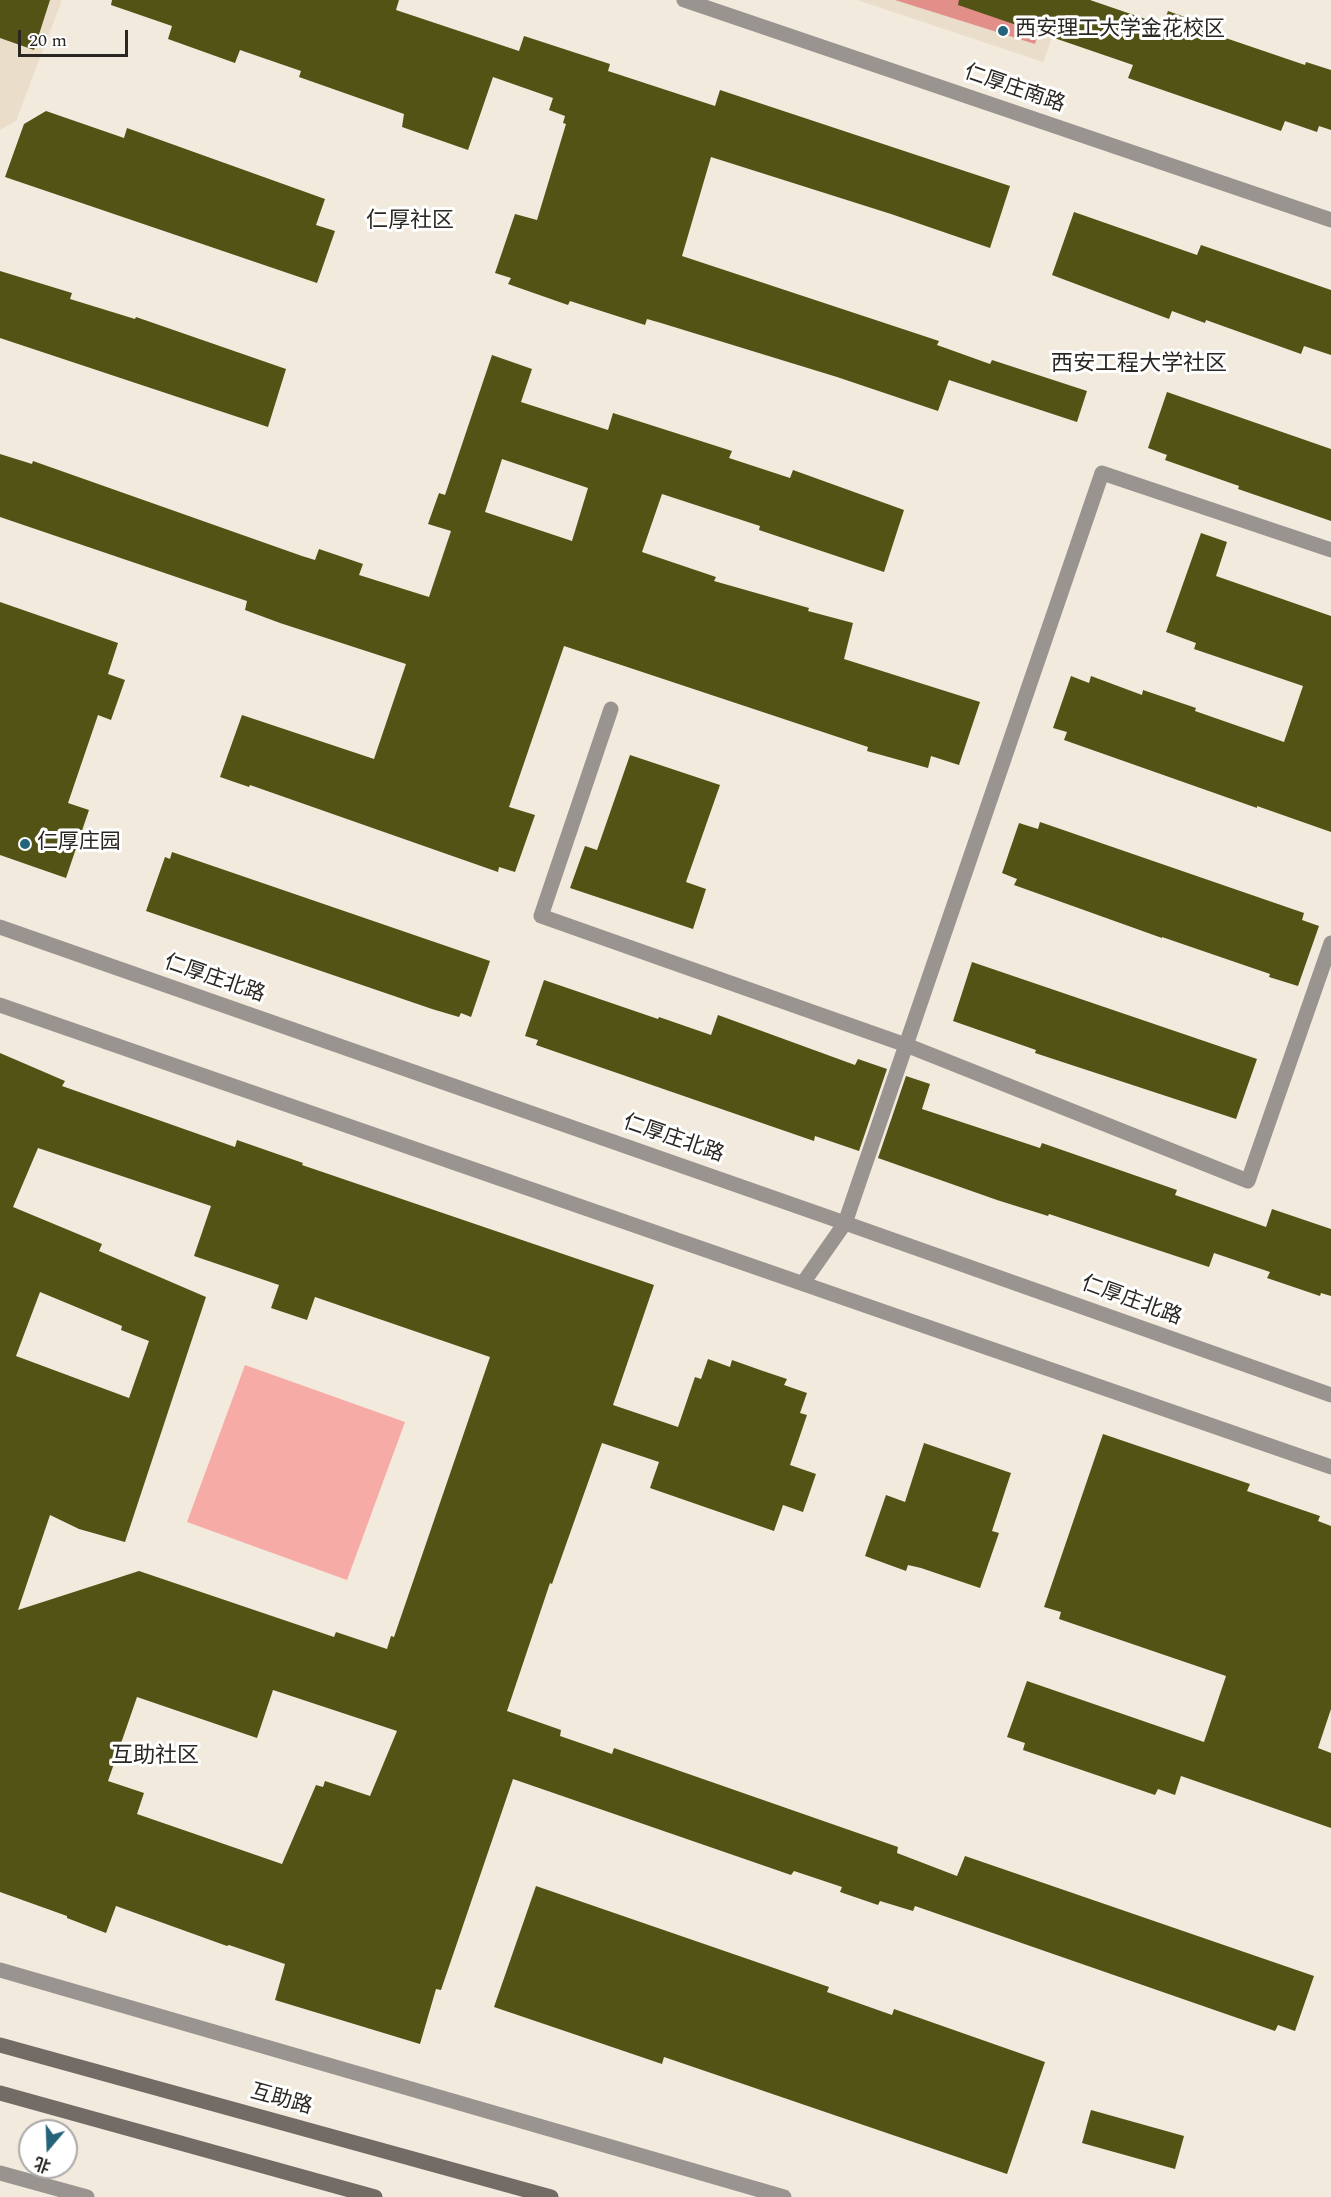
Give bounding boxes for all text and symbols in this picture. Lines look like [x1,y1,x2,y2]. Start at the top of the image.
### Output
scale bar [21,18,130,56]
place label: 西安理工大学金花校区 [1015,18,1225,44]
marker: 西安理工大学金花校区 [996,24,1010,38]
text: 20 m [29,27,67,54]
street label: 仁厚庄南路 [960,61,1068,119]
district label: 仁厚社区 [366,210,454,236]
district label: 西安工程大学社区 [1051,353,1227,379]
place label: 仁厚庄园 [37,831,121,857]
marker: 仁厚庄园 [18,837,32,851]
street label: 仁厚庄北路 [160,951,268,1009]
street label: 仁厚庄北路 [619,1111,727,1169]
street label: 仁厚庄北路 [1077,1272,1185,1332]
district label: 互助社区 [111,1745,199,1771]
street label: 互助路 [247,2081,315,2121]
north arrow [18,2119,78,2179]
text: 北 [31,2150,54,2178]

